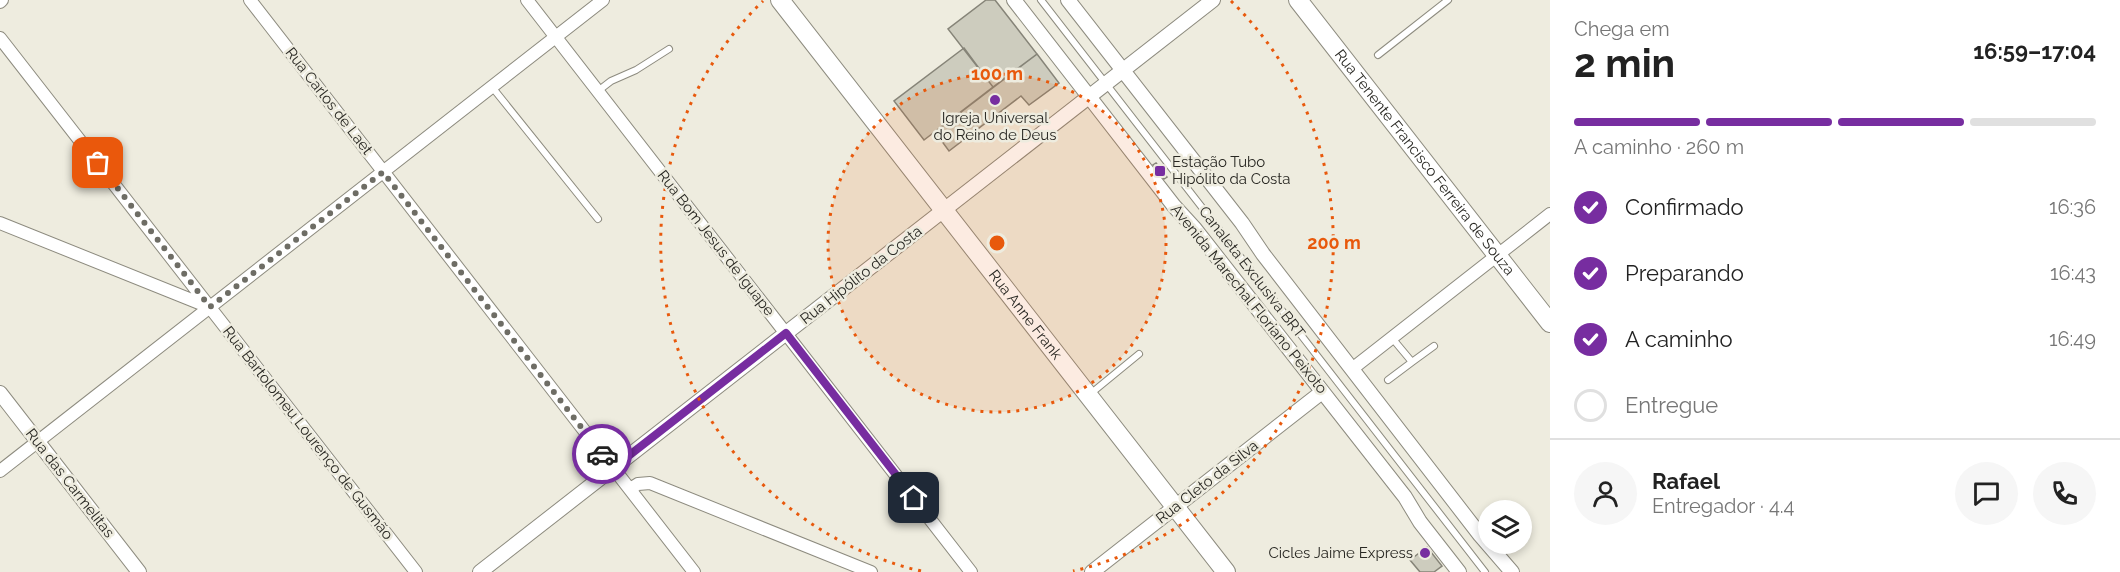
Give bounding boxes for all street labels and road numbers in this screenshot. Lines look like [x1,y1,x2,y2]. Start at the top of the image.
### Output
street label: Rua Carlos de Laet [282,44,376,158]
street label: Rua Tenente Francisco Ferreira de Souza [1331,46,1518,279]
street label: Rua Bom Jesus de Iguape [654,167,779,320]
street label: Avenida Marechal Floriano Peixoto [1167,201,1331,397]
street label: Canaleta Exclusiva BRT [1195,203,1309,341]
street label: Rua Hipólito da Costa [797,222,925,328]
street label: Rua Anne Frank [985,266,1066,363]
street label: Rua Bartolomeu Lourenço de Gusmão [219,323,397,543]
street label: Rua das Carmelitas [22,425,118,541]
street label: Rua Cleto da Silva [1152,436,1262,528]

